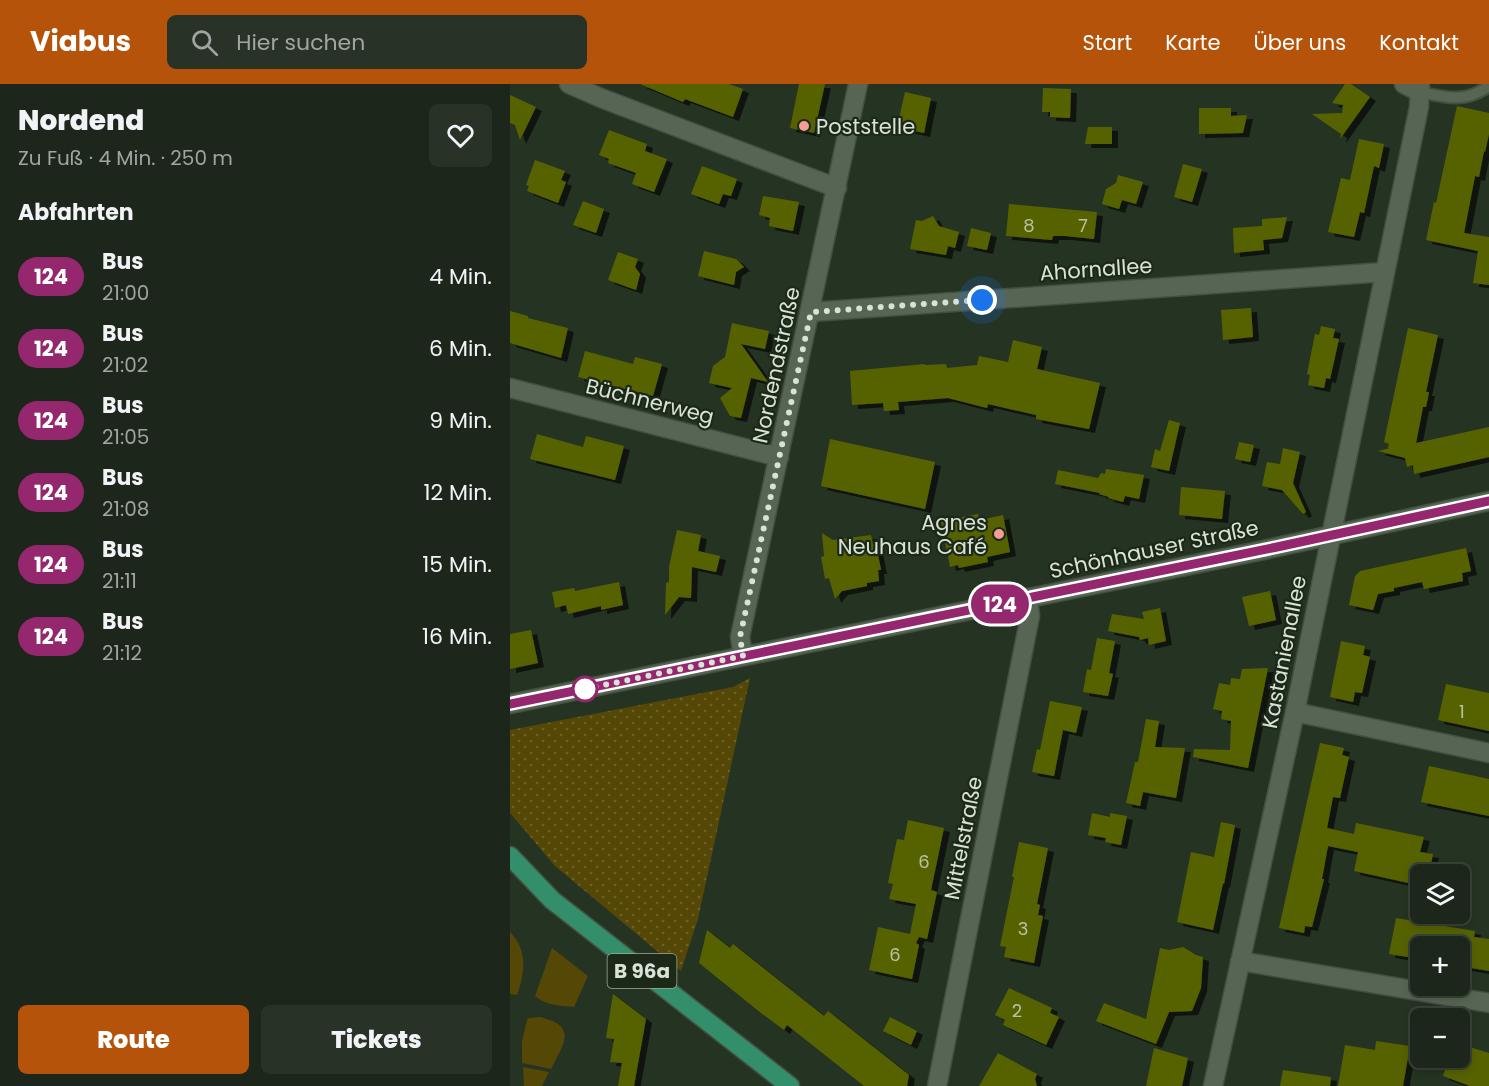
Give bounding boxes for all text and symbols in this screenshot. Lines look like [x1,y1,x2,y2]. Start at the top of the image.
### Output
search box [167,15,587,69]
text: Viabus [30,22,131,61]
icon: search [188,26,221,59]
text: Hier suchen [236,27,365,58]
text: Start [1083,28,1132,57]
text: Karte [1165,28,1221,57]
text: Über uns [1254,28,1346,57]
text: Kontakt [1379,28,1459,57]
text: Nordend [18,101,144,140]
button: heart [429,104,492,167]
place label: Poststelle [816,112,915,141]
marker: Poststelle [797,119,811,133]
text: Zu Fuß · 4 Min. · 250 m [18,144,233,172]
text: Abfahrten [18,197,134,228]
house number: 8 [1023,213,1035,238]
house number: 7 [1078,213,1088,238]
text: Bus [102,246,144,277]
street label: Ahornallee [1039,251,1153,287]
text: 4 Min. [429,261,492,292]
text: 124 [34,262,68,291]
text: 21:00 [102,279,149,307]
street label: Nordendstraße [745,284,807,446]
your location [967,285,997,315]
text: Bus [102,318,144,349]
text: 6 Min. [429,333,492,364]
text: 124 [34,334,68,363]
text: 21:02 [102,351,148,379]
street label: Büchnerweg [583,371,717,431]
text: Bus [102,390,144,421]
text: 9 Min. [429,405,492,436]
text: 124 [34,406,68,435]
text: 21:05 [102,423,149,451]
text: Bus [102,462,144,493]
text: 12 Min. [423,477,492,508]
text: 124 [34,478,68,507]
text: 21:08 [102,495,149,523]
place label: Agnes Neuhaus Café [838,508,987,561]
street label: Schönhauser Straße [1047,513,1261,585]
marker: Agnes Neuhaus Café [992,527,1006,541]
text: Bus [102,534,144,565]
text: 15 Min. [422,549,492,580]
text: 124 [34,550,68,579]
text: 21:11 [102,567,137,595]
street label: Kastanienallee [1255,573,1313,731]
line badge: 124 [966,584,1034,624]
text: 124 [983,590,1017,619]
text: Bus [102,606,144,637]
text: 16 Min. [422,621,492,652]
text: 124 [34,622,68,651]
text: 21:12 [102,639,142,667]
unlabelled marker [572,676,598,702]
house number: 1 [1459,699,1465,724]
street label: Mittelstraße [937,774,989,902]
house number: 6 [918,849,930,874]
map controls [1410,864,1470,1068]
button: layers [1410,864,1470,924]
house number: 3 [1018,916,1028,941]
button: + [1410,936,1470,996]
house number: 6 [889,942,901,967]
road number: B 96a [608,954,676,988]
house number: 2 [1012,998,1022,1023]
button: Route [18,1005,249,1074]
button: Tickets [261,1005,492,1074]
button: − [1410,1008,1470,1068]

